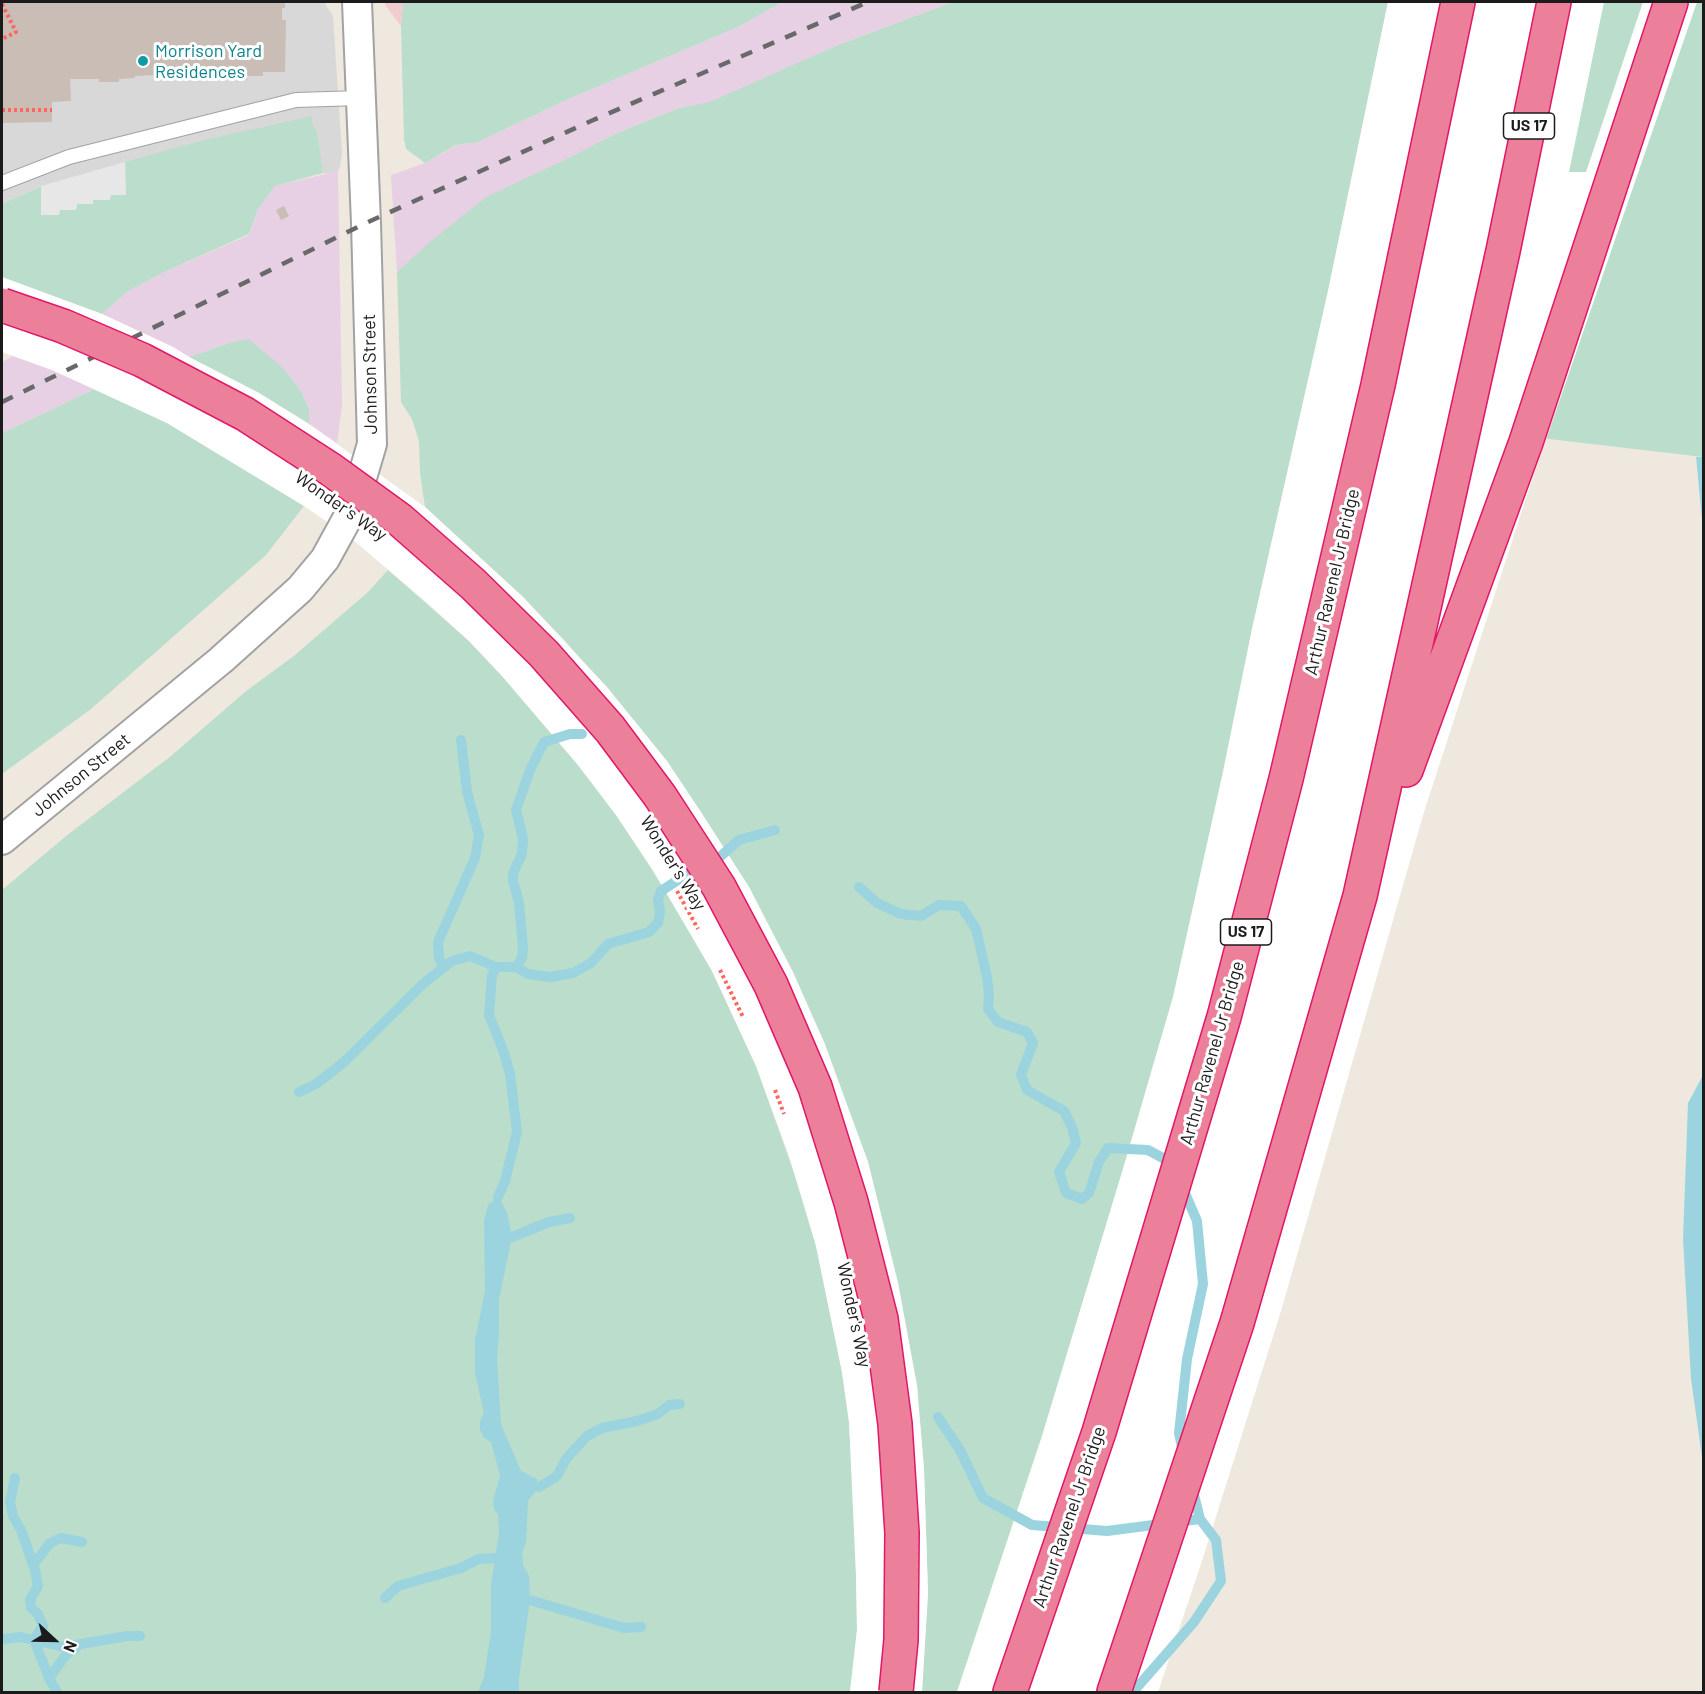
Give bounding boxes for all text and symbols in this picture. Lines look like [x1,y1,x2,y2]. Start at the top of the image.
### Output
place label: Morrison Yard Residences [155,40,262,82]
marker: Morrison Yard Residences [136,54,150,68]
road number: US 17 [1504,113,1555,139]
street label: Johnson Street [358,314,382,434]
street label: Wonder's Way [291,466,391,546]
street label: Arthur Ravenel Jr Bridge [1300,487,1364,677]
street label: Johnson Street [27,729,135,821]
street label: Wonder's Way [635,812,711,914]
road number: US 17 [1220,919,1272,945]
street label: Arthur Ravenel Jr Bridge [1175,958,1249,1148]
street label: Wonder's Way [832,1260,876,1370]
street label: Arthur Ravenel Jr Bridge [1028,1423,1110,1611]
north arrow [24,1610,84,1670]
text: N [60,1638,82,1655]

